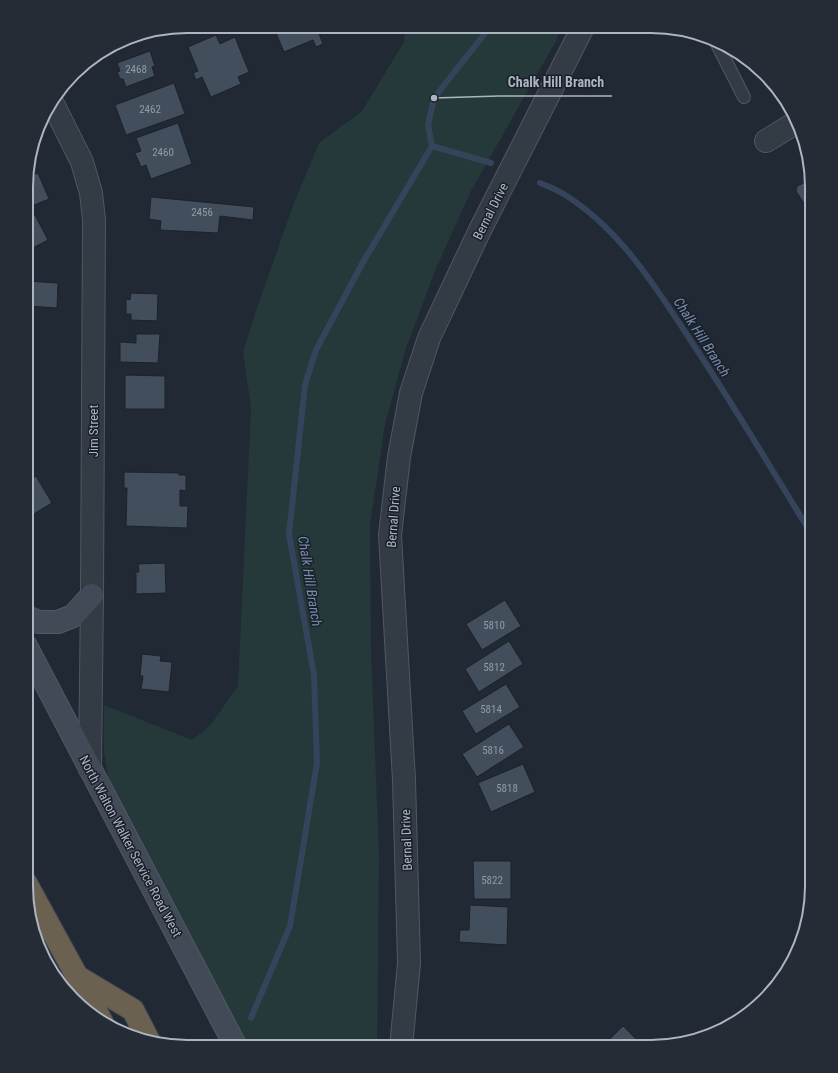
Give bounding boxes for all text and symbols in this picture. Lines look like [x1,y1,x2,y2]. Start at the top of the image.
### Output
house number: 2468 [125,63,147,76]
callout: Chalk Hill Branch [499,70,612,96]
text: Chalk Hill Branch [508,74,604,90]
house number: 2462 [139,103,161,116]
house number: 2460 [152,146,174,159]
street label: Bernal Drive [470,180,511,242]
house number: 2456 [191,206,213,219]
water label: Chalk Hill Branch [670,294,734,380]
street label: Jim Street [86,405,101,457]
street label: Bernal Drive [384,486,403,548]
water label: Chalk Hill Branch [295,535,325,627]
house number: 5810 [483,619,505,632]
house number: 5812 [483,661,505,674]
house number: 5814 [480,703,502,716]
house number: 5816 [482,744,504,757]
street label: North Walton Walker Service Road West [76,753,185,940]
house number: 5818 [496,782,518,795]
street label: Bernal Drive [398,809,415,871]
house number: 5822 [481,874,503,887]

